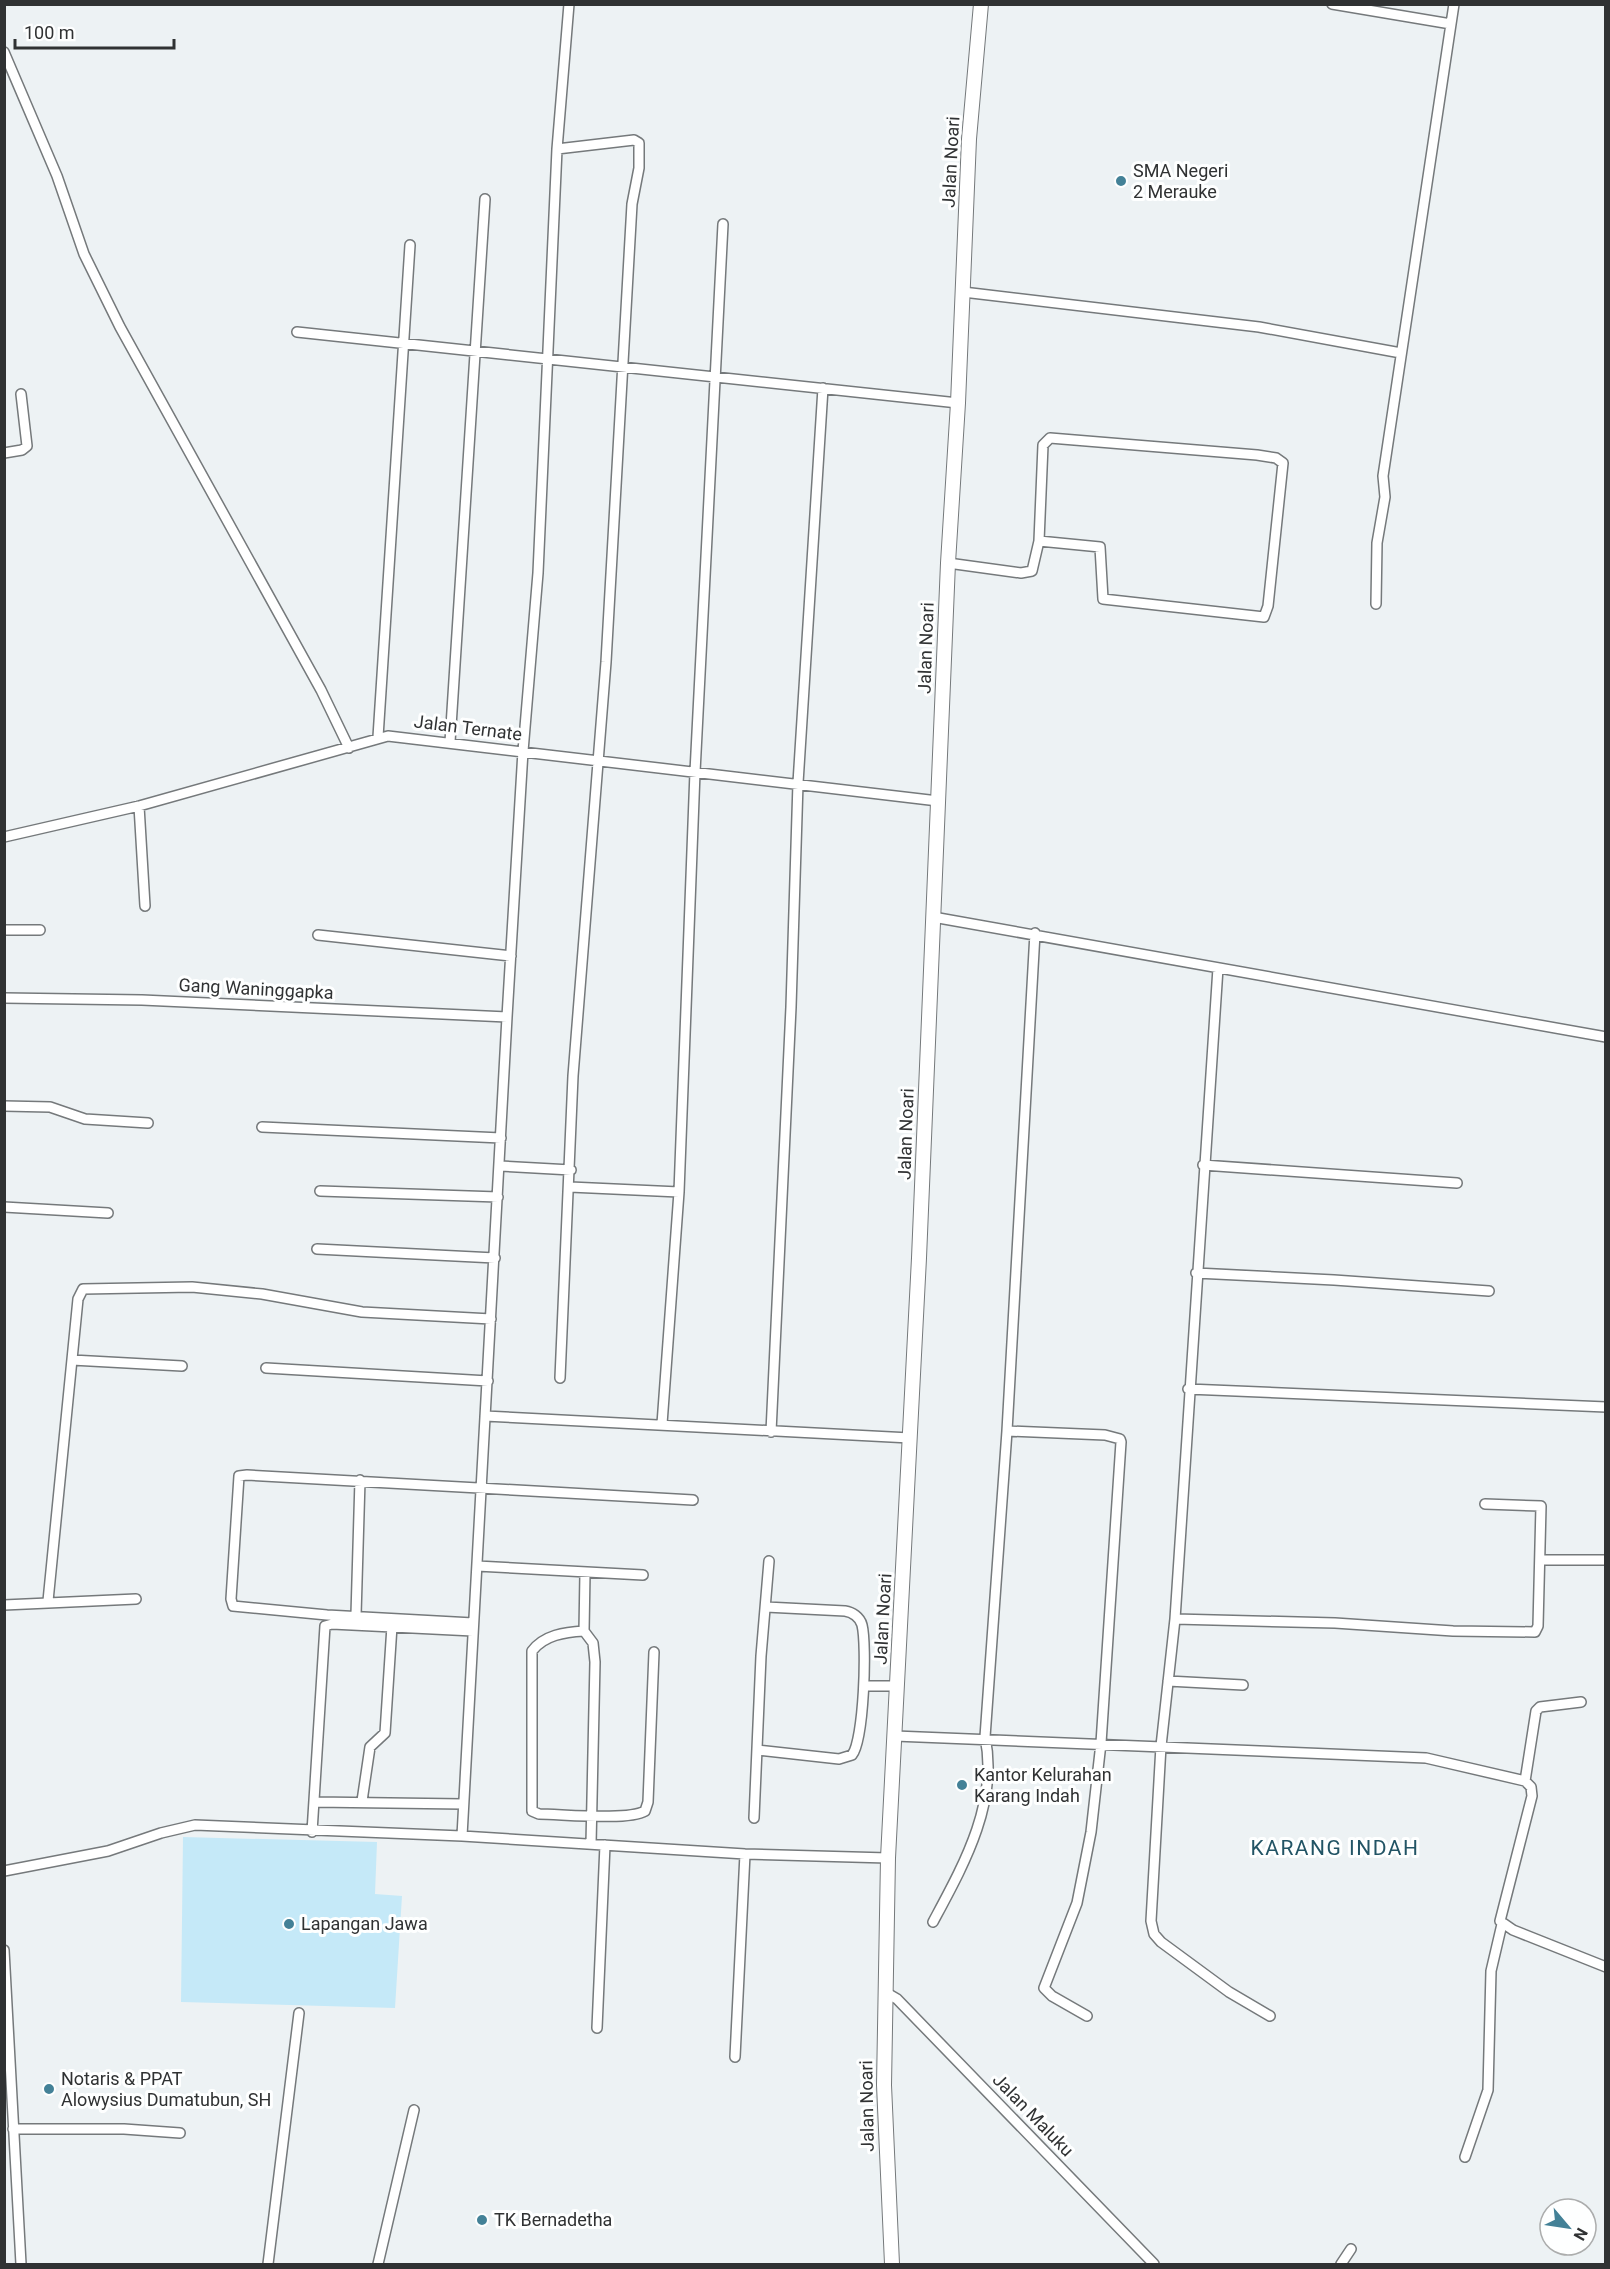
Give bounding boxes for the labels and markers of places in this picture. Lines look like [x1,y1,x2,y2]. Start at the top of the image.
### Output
place label: SMA Negeri 2 Merauke [1133,160,1228,202]
marker: SMA Negeri 2 Merauke [1114,174,1128,188]
place label: Kantor Kelurahan Karang Indah [974,1764,1112,1806]
marker: Kantor Kelurahan Karang Indah [955,1778,969,1792]
place label: Lapangan Jawa [301,1913,428,1934]
marker: Lapangan Jawa [282,1917,296,1931]
place label: Notaris & PPAT Alowysius Dumatubun, SH [61,2068,271,2110]
marker: Notaris & PPAT Alowysius Dumatubun, SH [42,2082,56,2096]
place label: TK Bernadetha [494,2209,612,2230]
marker: TK Bernadetha [475,2213,489,2227]

